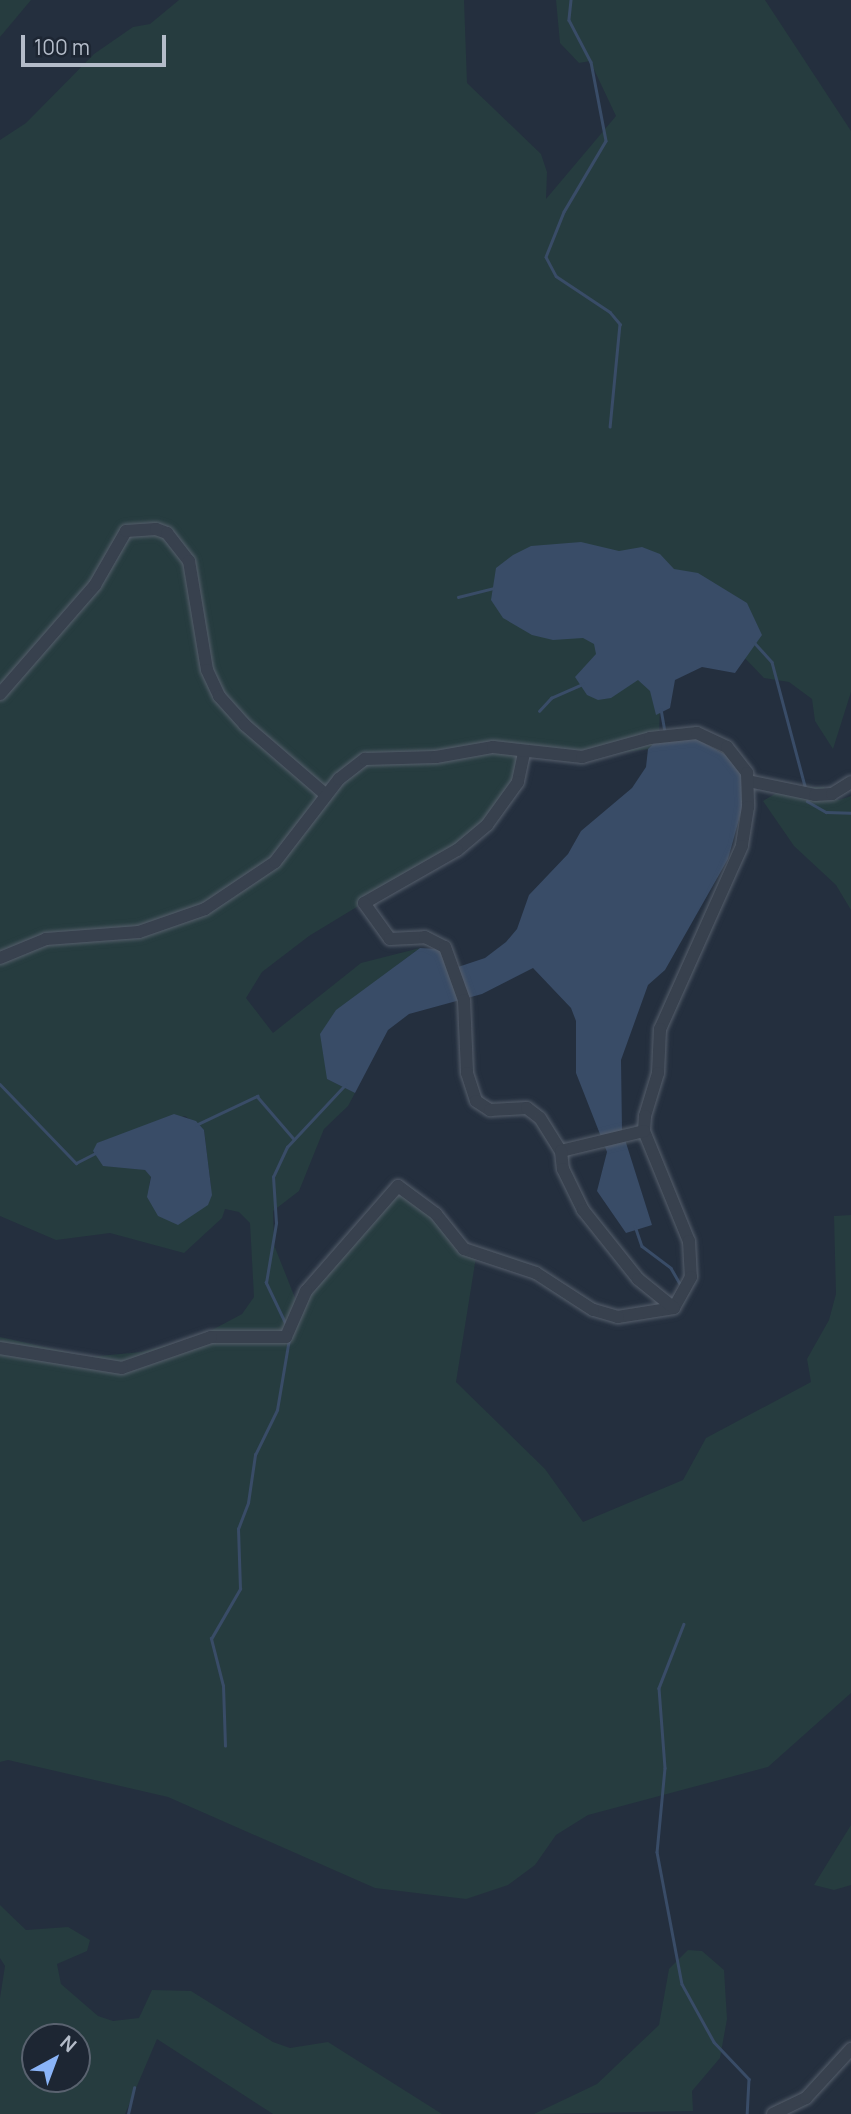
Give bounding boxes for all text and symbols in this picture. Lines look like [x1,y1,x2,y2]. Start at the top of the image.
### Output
scale bar [24,21,170,65]
text: 100 m [34,33,90,61]
north arrow [21,2023,91,2093]
text: N [55,2029,82,2058]

